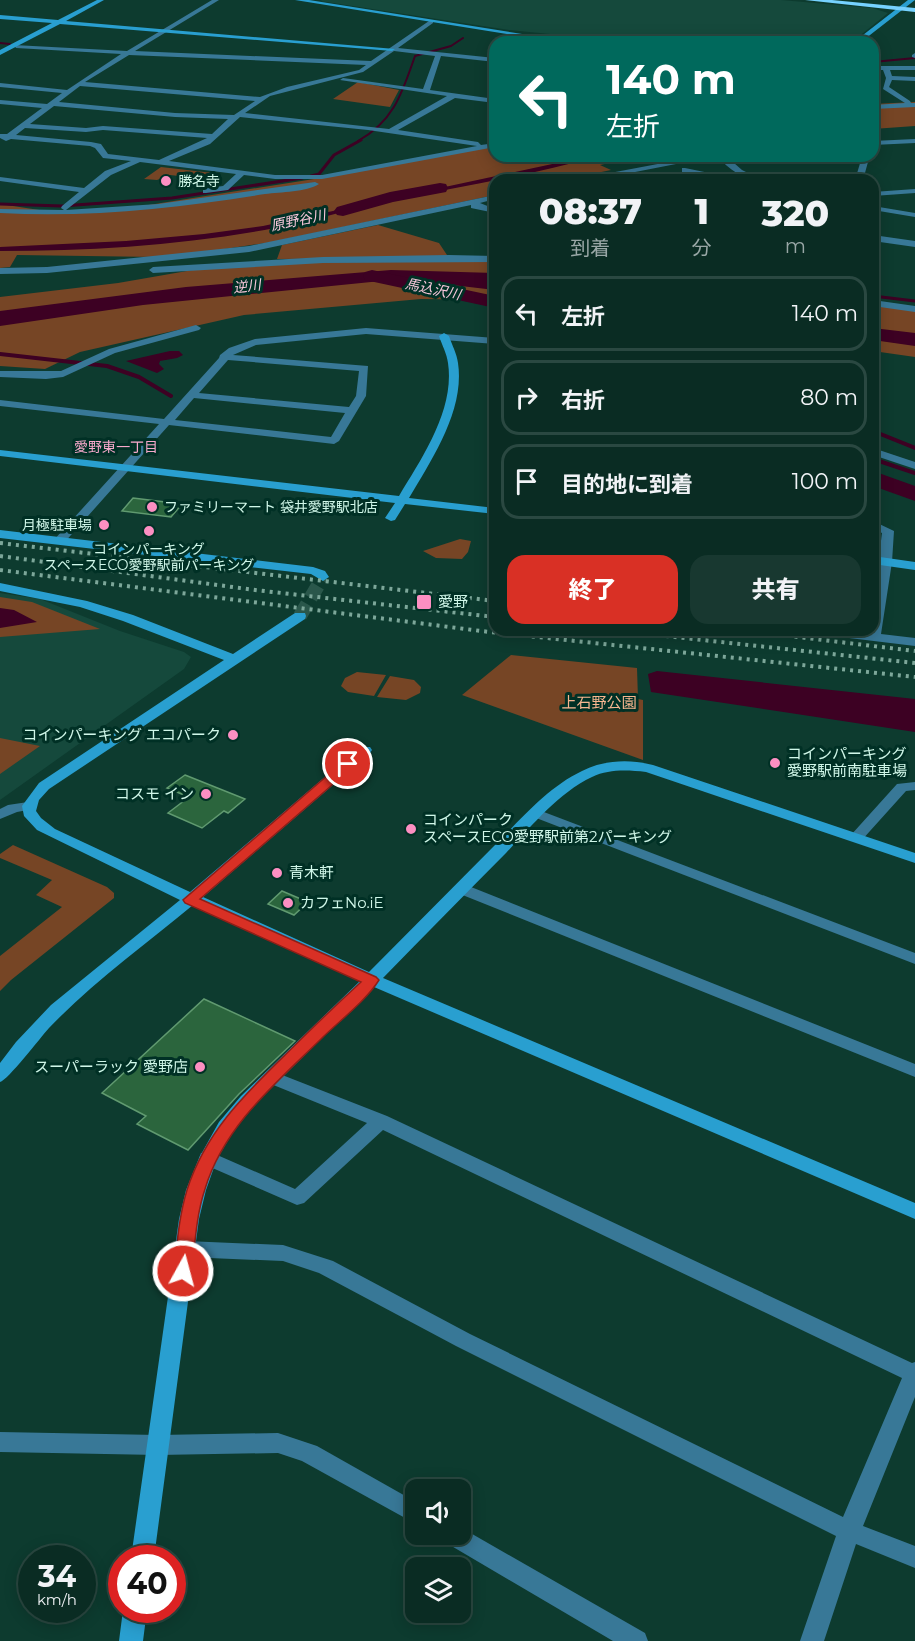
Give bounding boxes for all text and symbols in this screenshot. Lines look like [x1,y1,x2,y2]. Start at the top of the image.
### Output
text: 140 m [606,53,736,105]
icon: left [507,60,585,138]
text: 左折 [606,110,660,143]
place label: 勝名寺 [178,172,220,190]
marker: 勝名寺 [159,174,173,188]
text: 08:37 [539,189,642,233]
text: 1 [694,189,709,233]
text: 320 [761,191,829,235]
water label: 原野谷川 [269,205,329,235]
text: m [785,234,806,258]
text: 到着 [570,236,610,260]
text: 分 [692,236,712,260]
water label: 馬込沢川 [404,274,464,304]
water label: 逆川 [232,275,264,297]
icon: left [510,297,543,330]
text: 140 m [792,300,858,327]
text: 左折 [561,303,605,330]
icon: right [510,381,543,414]
text: 80 m [800,384,858,411]
text: 右折 [561,387,605,414]
district label: 愛野東一丁目 [74,438,158,456]
icon: arrive [510,465,543,498]
text: 100 m [792,468,858,495]
text: 目的地に到着 [561,471,693,498]
place label: ファミリーマート 袋井愛野駅北店 [164,498,378,516]
marker: ファミリーマート 袋井愛野駅北店 [145,500,159,514]
place label: 月極駐車場 [22,516,92,534]
marker: 月極駐車場 [97,518,111,532]
marker: コインパーキング スペースECO愛野駅前パーキング [142,524,156,538]
place label: コインパーキング スペースECO愛野駅前パーキング [44,540,254,574]
button: 終了 [507,555,678,624]
button: 共有 [690,555,861,624]
place label: 愛野 [438,592,468,611]
marker: 愛野 [415,593,433,611]
park label: 上石野公園 [561,693,637,712]
place label: コインパーキング エコパーク [23,725,221,744]
marker: コインパーキング エコパーク [226,728,240,742]
pin [322,738,373,789]
place label: コインパーキング 愛野駅前南駐車場 [787,744,907,780]
icon: arrive [331,747,364,780]
marker: コインパーキング 愛野駅前南駐車場 [768,756,782,770]
place label: コスモ イン [115,784,194,803]
marker: コスモ イン [199,787,213,801]
place label: コインパーク スペースECO愛野駅前第2パーキング [423,810,672,846]
marker: コインパーク スペースECO愛野駅前第2パーキング [404,822,418,836]
place label: 青木軒 [289,863,334,882]
marker: 青木軒 [270,866,284,880]
place label: カフェNo.iE [300,893,384,912]
marker: カフェNo.iE [281,896,295,910]
place label: スーパーラック 愛野店 [34,1057,188,1076]
marker: スーパーラック 愛野店 [193,1060,207,1074]
position arrow [151,1239,215,1303]
map controls [405,1479,471,1623]
button: sound [405,1479,471,1545]
speed limit sign: 40 [108,1545,186,1623]
button: layers [405,1557,471,1623]
text: 34 [38,1558,76,1595]
text: km/h [37,1590,77,1609]

